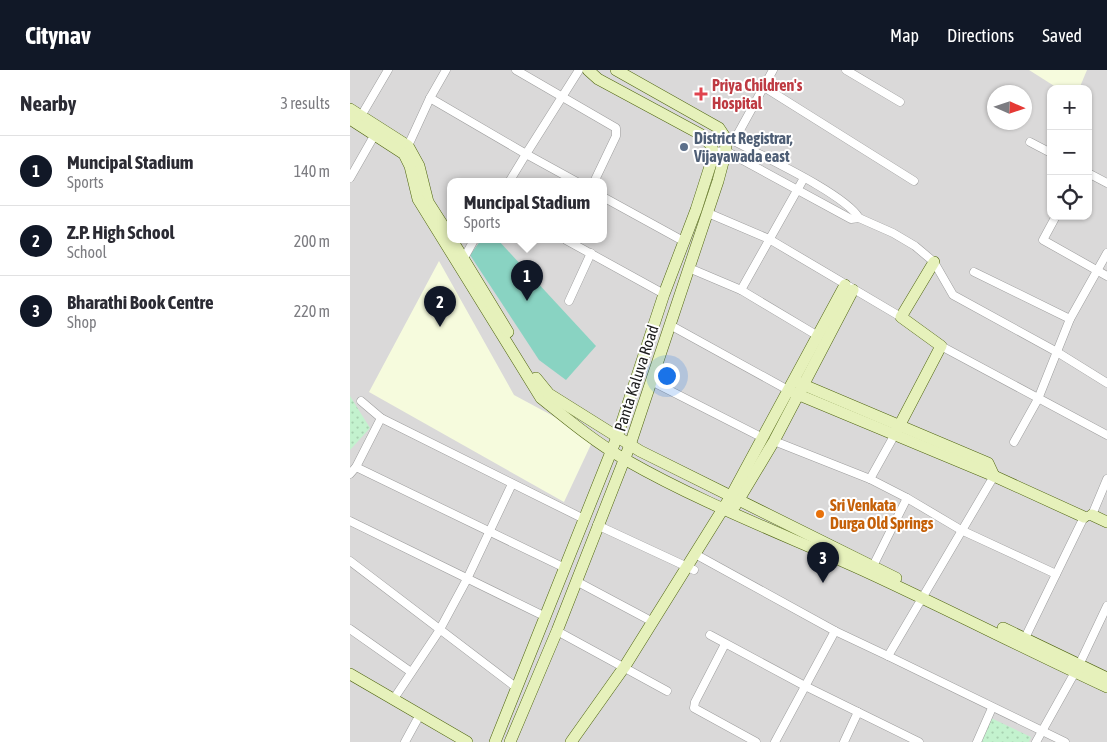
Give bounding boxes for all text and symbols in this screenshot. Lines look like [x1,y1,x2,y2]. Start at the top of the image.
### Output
text: Citynav [25,22,91,49]
text: Map [890,25,919,46]
text: Directions [947,25,1014,46]
text: Saved [1042,25,1082,46]
place label: Priya Children's Hospital [712,76,803,112]
north arrow [987,85,1032,130]
map controls [1047,85,1092,220]
button: + [1047,85,1092,130]
marker: Priya Children's Hospital [694,87,708,101]
text: Nearby [20,91,76,115]
text: 3 results [280,94,330,112]
place label: District Registrar, Vijayawada east [693,129,793,165]
button: − [1047,130,1092,175]
marker: District Registrar, Vijayawada east [678,141,690,153]
text: Muncipal Stadium [67,151,194,173]
text: 1 [32,162,40,180]
text: 140 m [294,162,330,180]
text: Sports [67,173,104,191]
button: locate [1047,175,1092,220]
popup [447,178,607,243]
text: Muncipal Stadium [464,191,590,213]
text: Sports [464,213,500,231]
text: Z.P. High School [67,221,175,243]
text: 2 [32,232,40,250]
text: 200 m [294,232,330,250]
text: School [67,243,107,261]
pin: 1 [511,260,543,301]
pin: 2 [424,286,456,327]
text: Bharathi Book Centre [67,291,214,313]
text: 3 [32,302,40,320]
text: 220 m [294,302,330,320]
text: Shop [67,313,97,331]
street label: Panta Kaluva Road [610,323,662,433]
your location [654,363,680,389]
place label: Sri Venkata Durga Old Springs [830,496,934,532]
marker: Sri Venkata Durga Old Springs [814,508,826,520]
pin: 3 [807,542,839,583]

